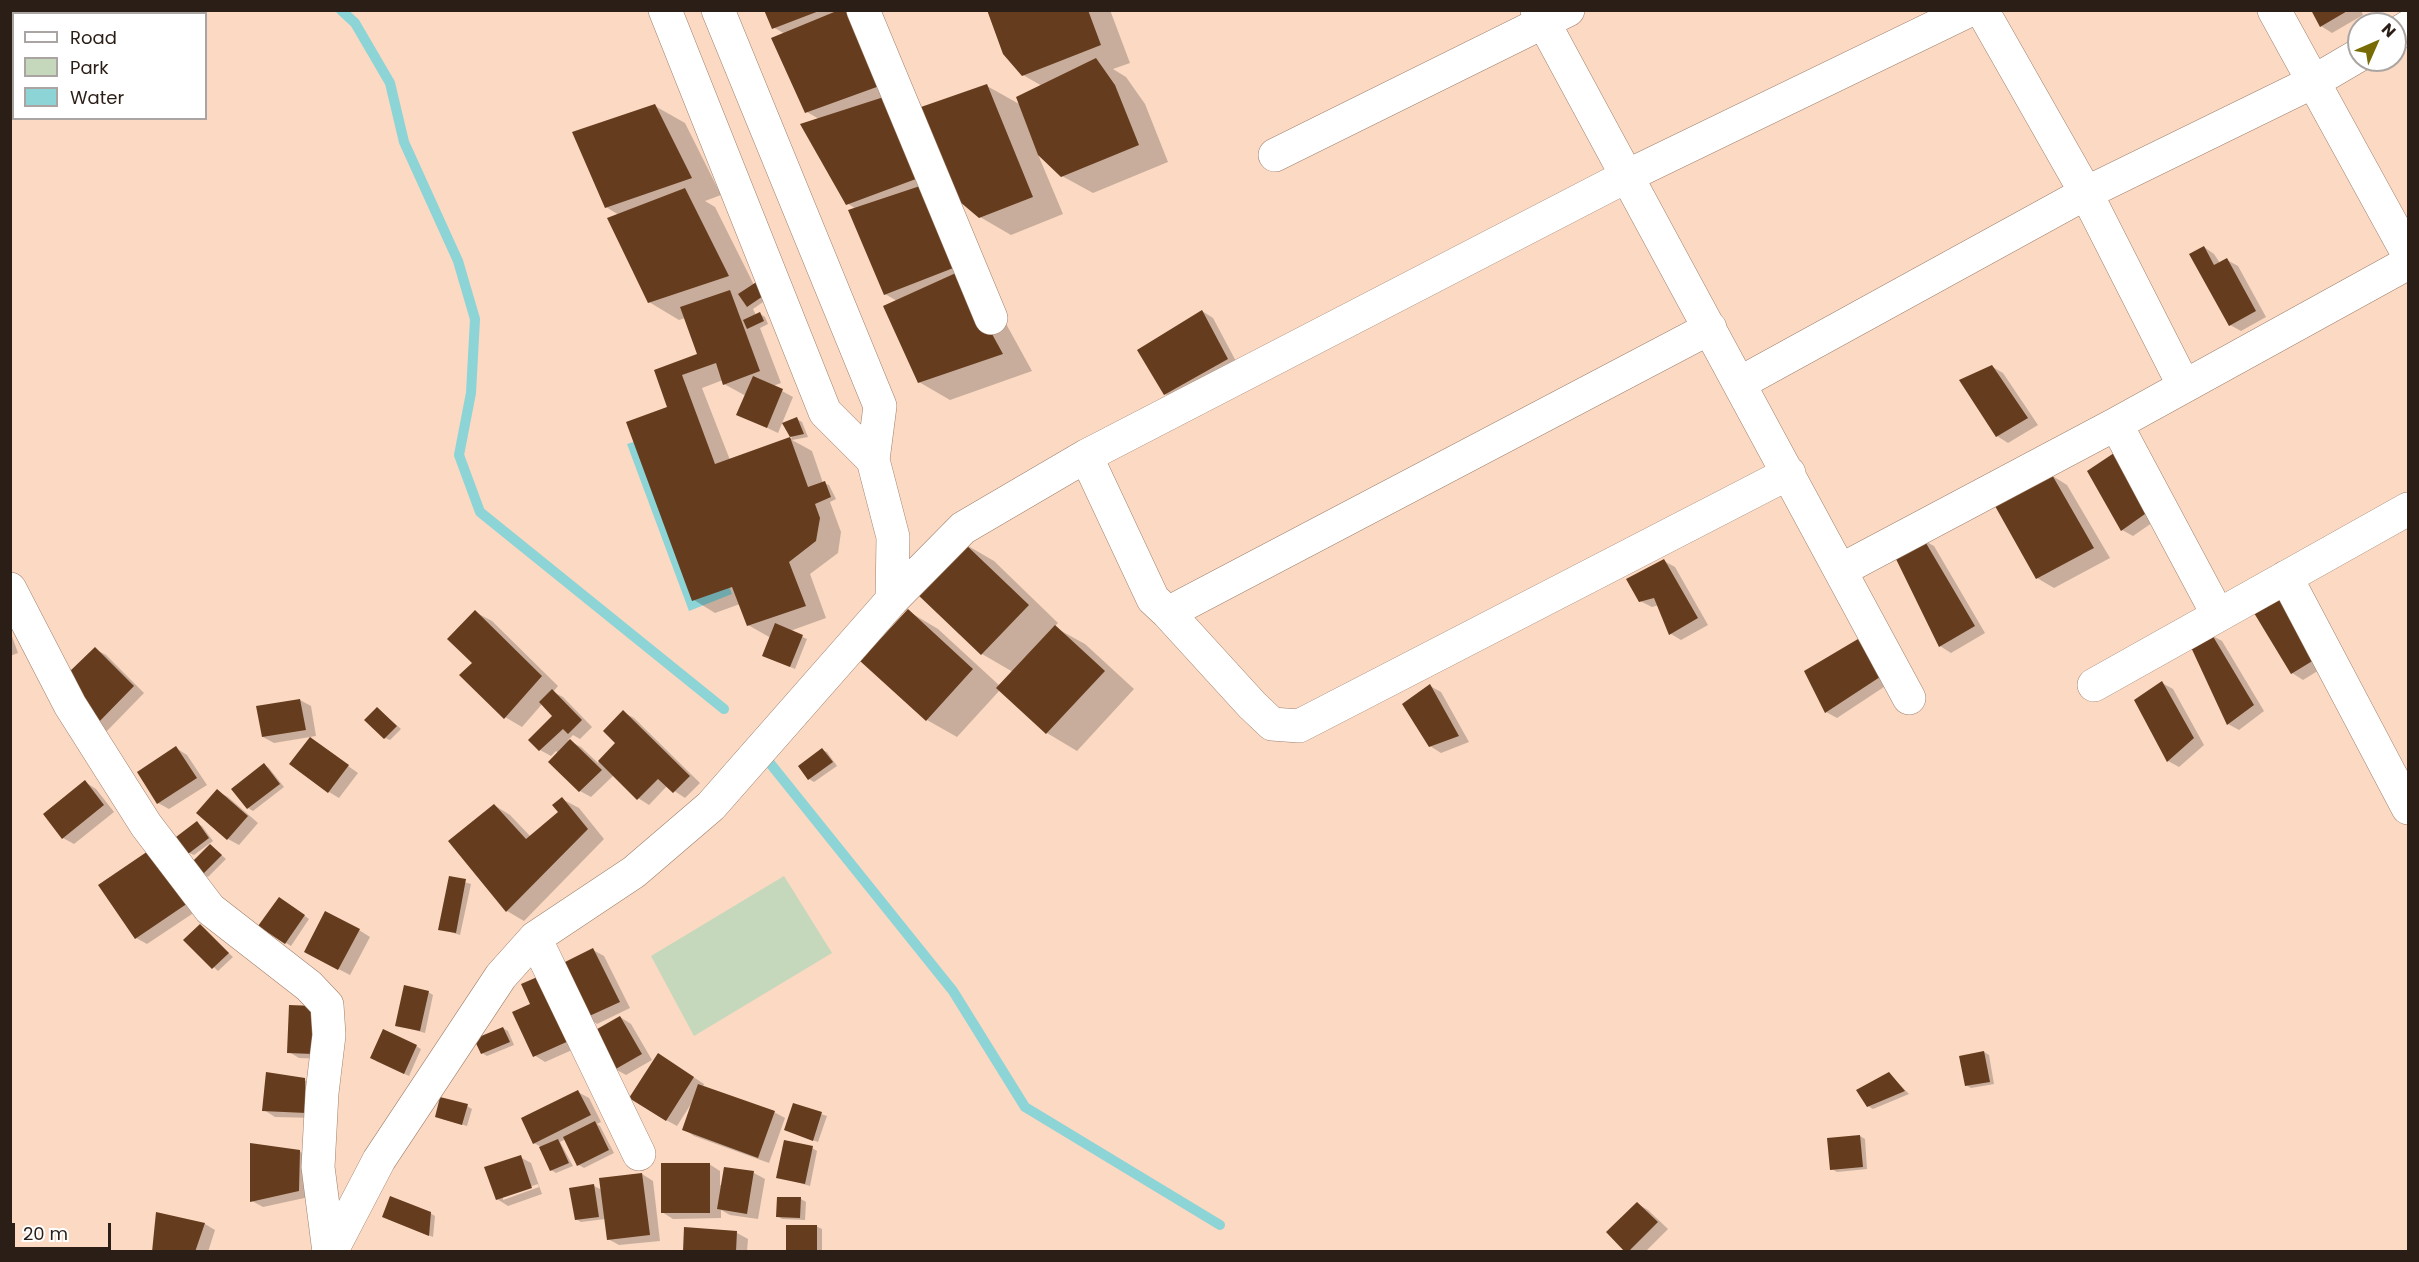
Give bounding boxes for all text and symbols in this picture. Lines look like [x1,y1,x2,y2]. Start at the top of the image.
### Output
legend [12,12,207,120]
north arrow [2347,12,2407,72]
text: N [2376,18,2401,43]
text: Road [70,25,117,50]
text: Park [70,55,109,80]
text: Water [70,85,124,110]
scale bar [15,1211,114,1249]
text: 20 m [23,1221,68,1246]

